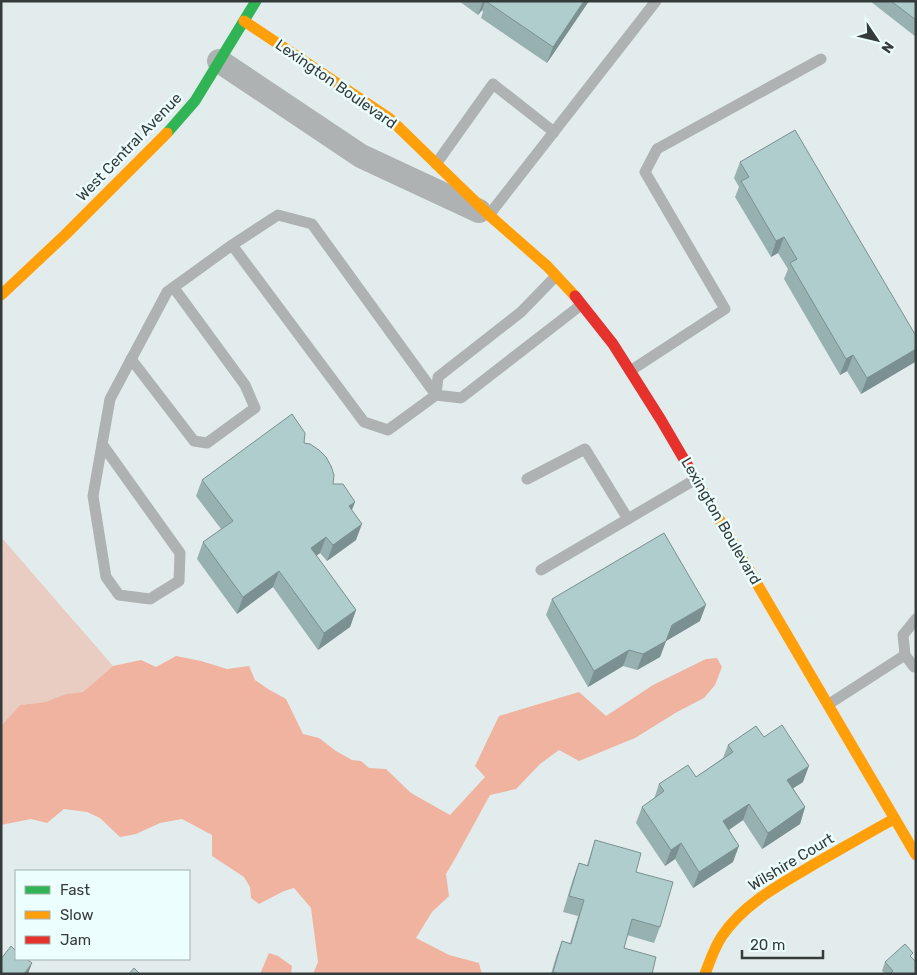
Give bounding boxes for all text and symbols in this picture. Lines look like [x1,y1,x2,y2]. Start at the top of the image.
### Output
north arrow [852,15,902,65]
street label: Lexington Boulevard [272,35,400,133]
text: N [877,38,897,56]
street label: West Central Avenue [73,89,185,205]
street label: Lexington Boulevard [677,454,765,588]
street label: Wilshire Court [745,829,837,895]
legend [15,870,190,960]
text: Fast [60,881,90,899]
text: Slow [60,906,93,924]
scale bar [742,928,823,960]
text: Jam [60,931,91,949]
text: 20 m [750,936,785,954]

